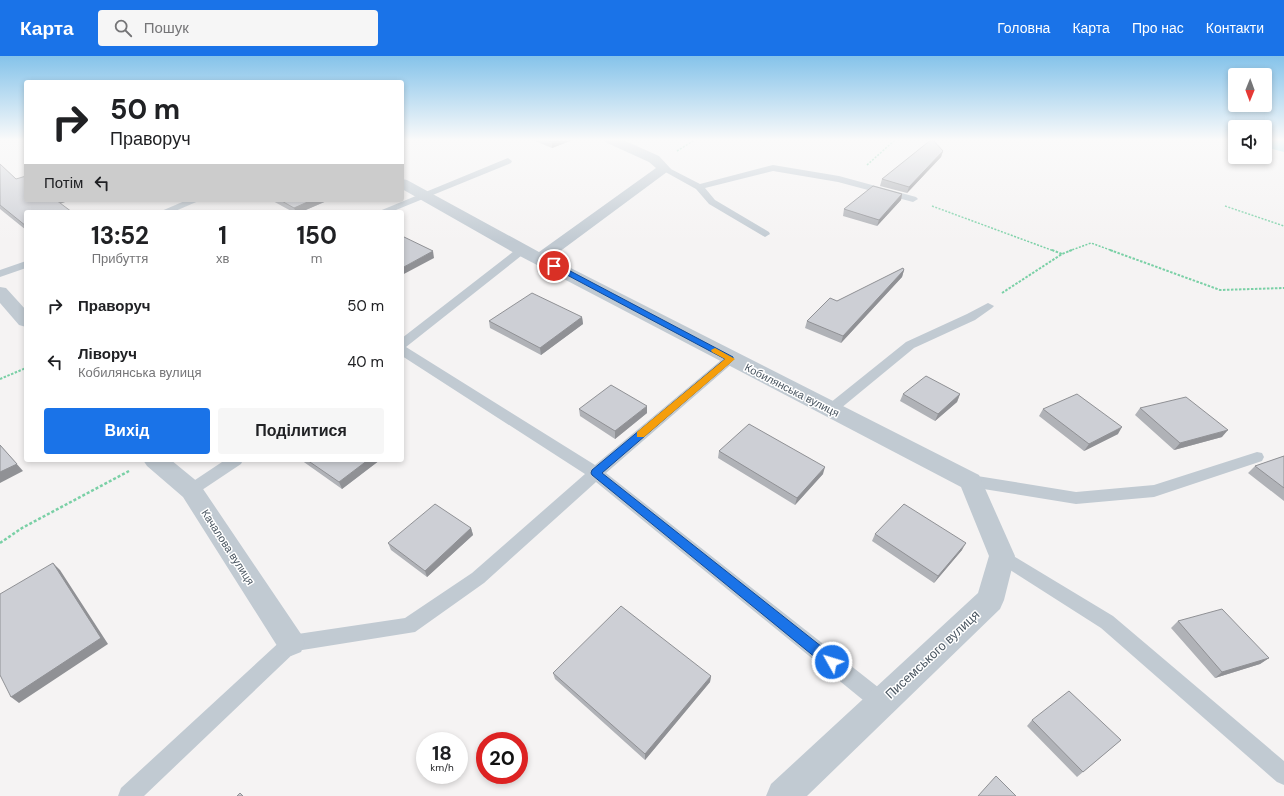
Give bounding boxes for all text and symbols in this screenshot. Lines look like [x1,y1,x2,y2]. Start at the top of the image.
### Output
search box [98,10,378,46]
text: Карта [20,16,74,41]
icon: search [112,17,134,39]
text: Пошук [144,18,189,38]
text: Головна [997,19,1050,37]
text: Карта [1072,19,1110,37]
text: Про нас [1132,19,1184,37]
text: Контакти [1206,19,1264,37]
north arrow [1228,68,1272,112]
map controls [1228,68,1272,164]
text: 50 m [110,91,180,128]
icon: right [44,96,96,148]
button: sound [1228,120,1272,164]
text: Праворуч [110,127,191,151]
icon: left [91,172,113,194]
text: Потім [44,173,83,193]
text: 13:52 [91,220,149,251]
text: 1 [218,220,227,251]
text: 150 [296,220,337,251]
pin [537,249,571,283]
text: Прибуття [92,250,148,267]
text: хв [216,250,229,267]
text: m [311,250,322,267]
icon: arrive [543,255,565,277]
icon: right [44,295,66,317]
text: Праворуч [78,296,151,316]
text: 50 m [347,296,384,316]
text: Ліворуч [78,344,137,364]
icon: left [44,351,66,373]
text: 40 m [347,352,384,372]
street label: Кобилянська вулиця [742,360,842,420]
text: Кобилянська вулиця [78,364,201,381]
button: Вихід [44,408,210,454]
button: Поділитися [218,408,384,454]
street label: Качалова вулиця [198,507,258,587]
street label: Писемського вулиця [882,606,983,702]
position arrow [811,641,853,683]
speed limit sign: 20 [476,732,528,784]
text: 18 [432,740,452,766]
text: km/h [430,761,454,774]

